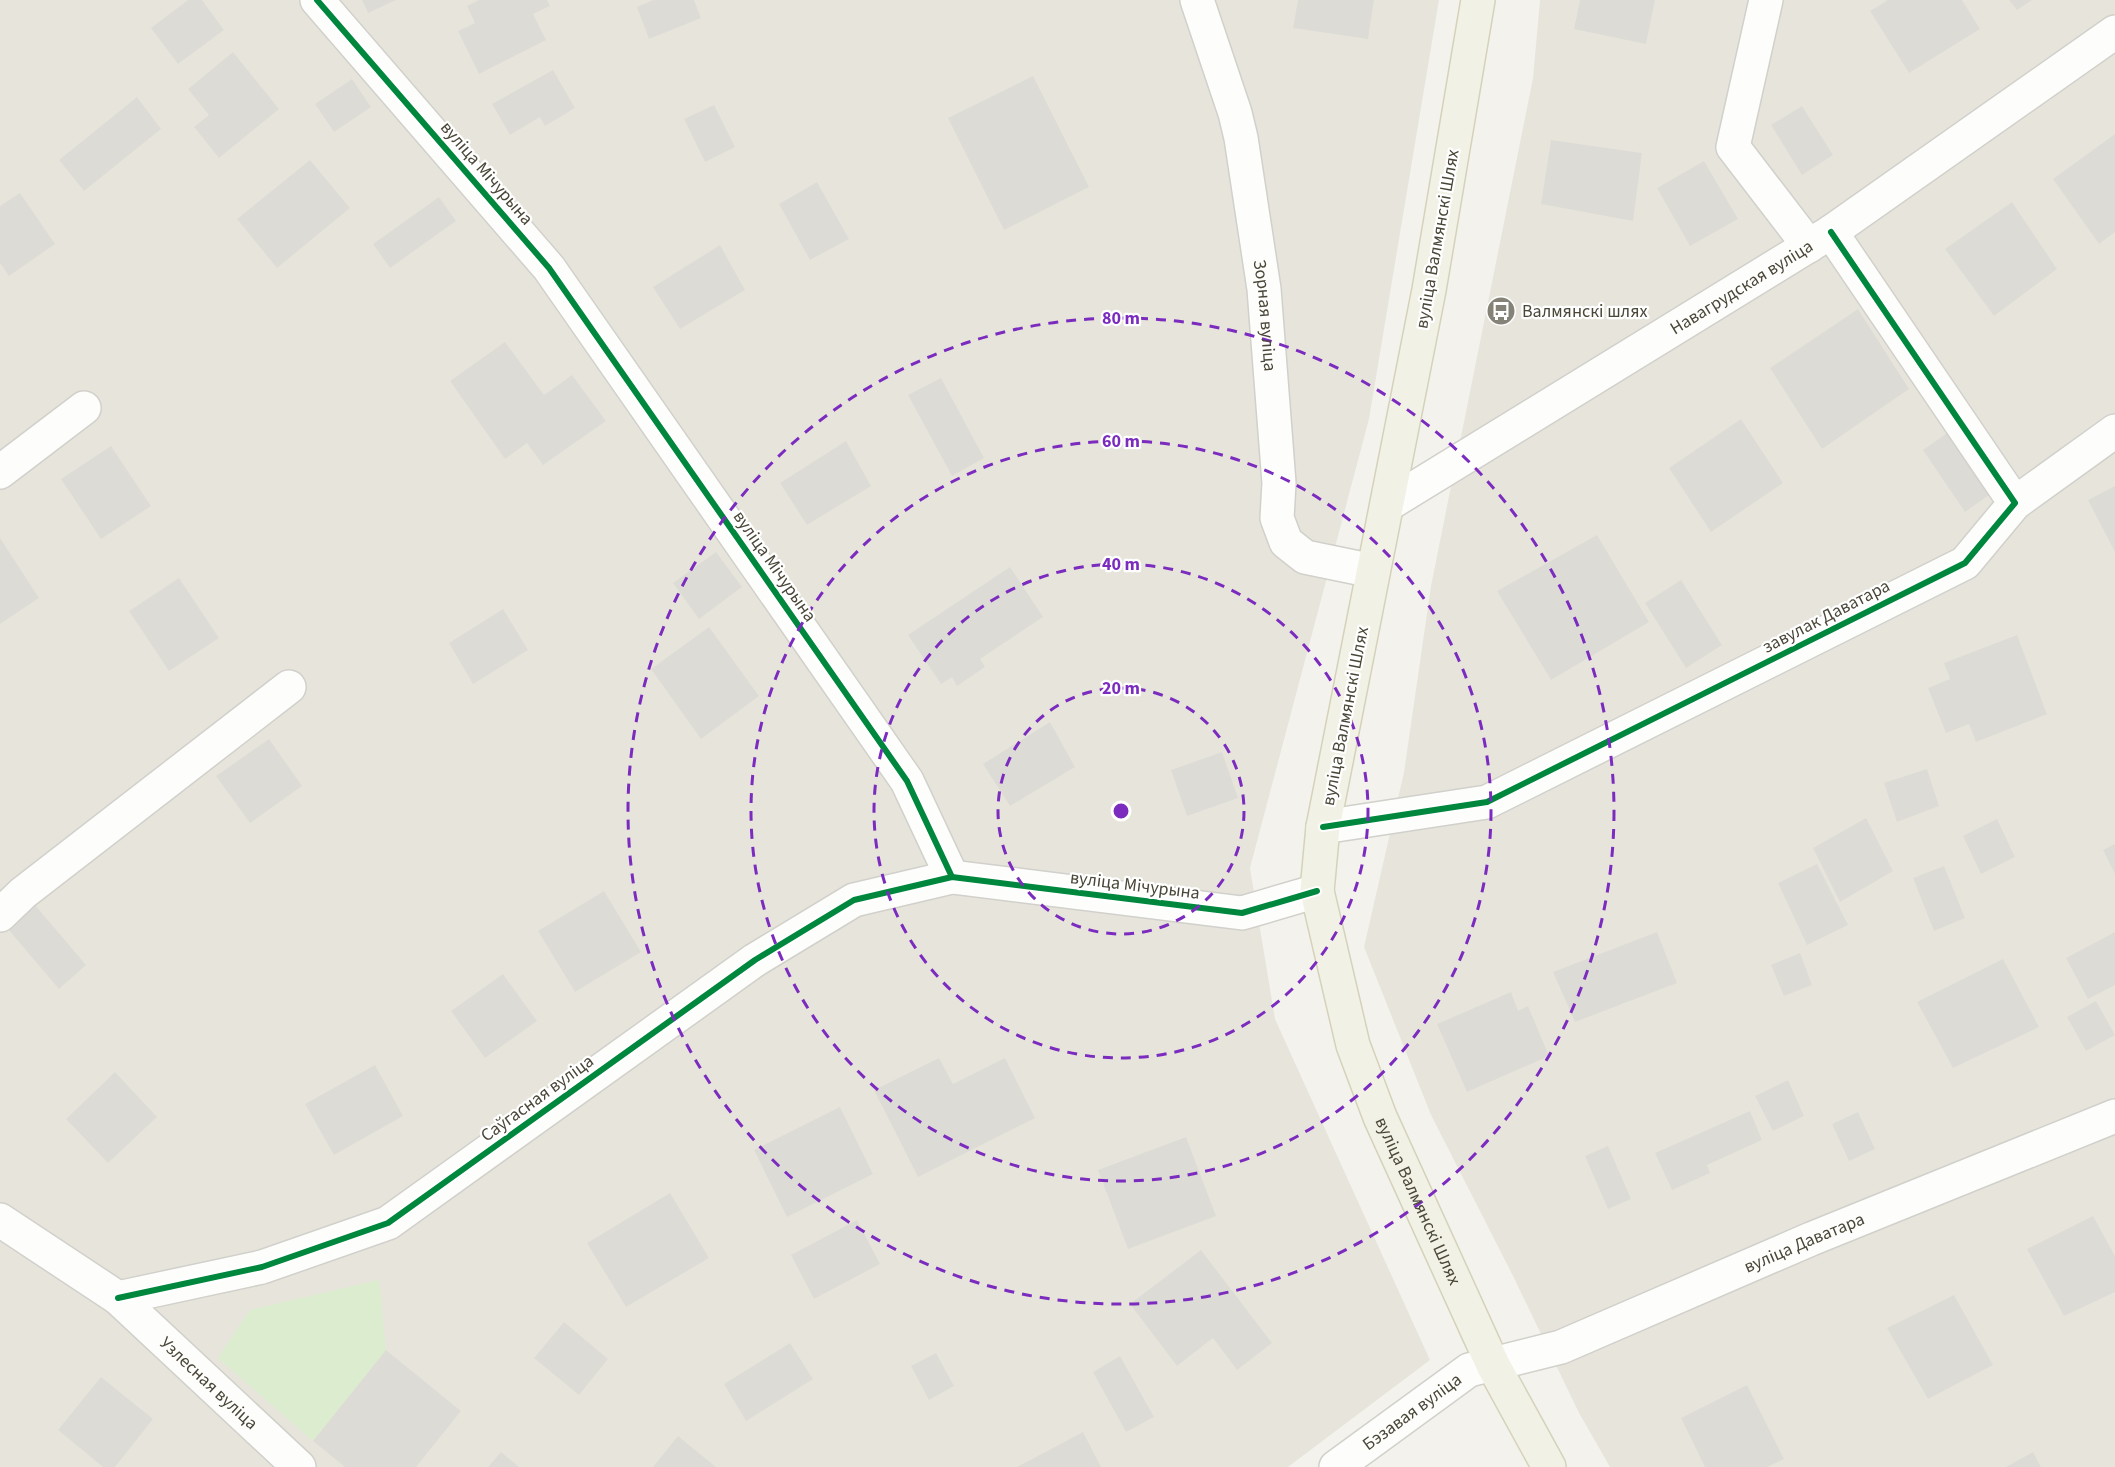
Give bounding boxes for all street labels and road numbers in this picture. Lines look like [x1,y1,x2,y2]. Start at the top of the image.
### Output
street label: вуліца Мічурына [434,116,539,231]
street label: вуліца Валмянскі Шлях [1409,147,1466,331]
street label: Навагрудская вуліца [1665,234,1818,341]
street label: Зорная вуліца [1247,258,1282,372]
street label: вуліца Мічурына [727,506,822,627]
street label: завулак Даватара [1758,573,1894,659]
street label: вуліца Валмянскі Шлях [1316,624,1375,808]
street label: вуліца Мічурына [1069,865,1201,906]
street label: Саўгасная вуліца [476,1049,599,1148]
street label: вуліца Валмянскі Шлях [1369,1113,1467,1289]
street label: вуліца Даватара [1740,1207,1868,1280]
street label: Узлесная вуліца [154,1331,263,1436]
street label: Бэзавая вуліца [1357,1367,1467,1457]

